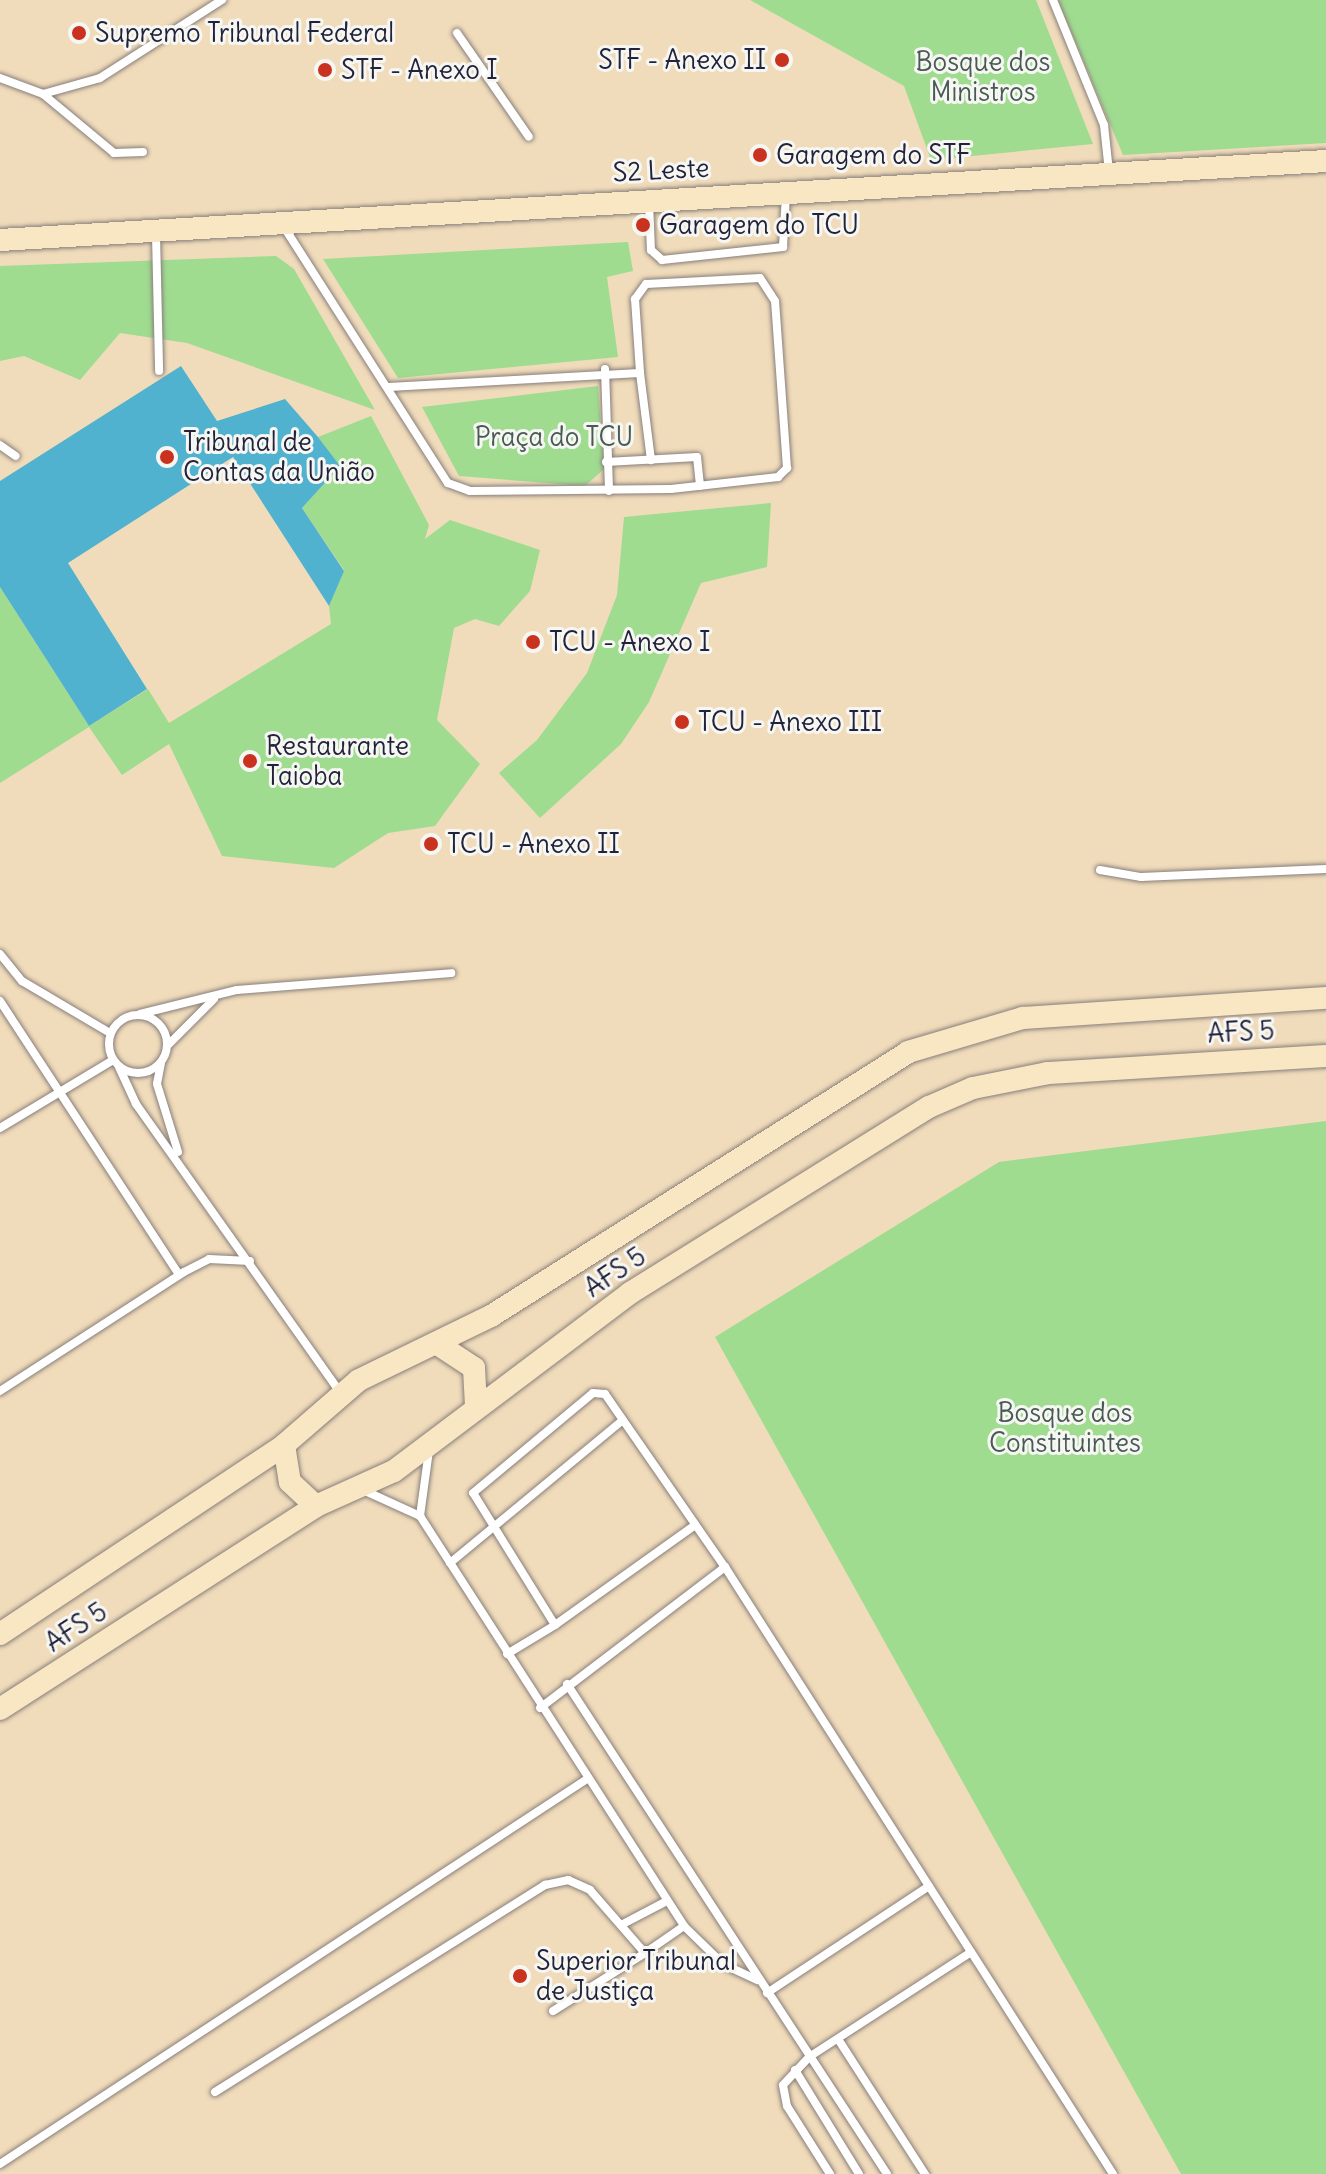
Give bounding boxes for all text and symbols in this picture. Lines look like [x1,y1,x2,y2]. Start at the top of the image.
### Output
place label: Supremo Tribunal Federal [95,17,394,49]
marker: Supremo Tribunal Federal [70,24,88,42]
place label: STF - Anexo II [598,44,766,76]
park label: Bosque dos Ministros [916,46,1050,108]
marker: STF - Anexo II [773,51,791,69]
place label: STF - Anexo I [341,54,497,86]
marker: STF - Anexo I [316,61,334,79]
place label: Garagem do STF [776,139,971,171]
marker: Garagem do STF [751,146,769,164]
street label: S2 Leste [612,152,710,188]
place label: Garagem do TCU [659,209,859,241]
marker: Garagem do TCU [634,216,652,234]
park label: Praça do TCU [475,421,633,453]
place label: Tribunal de Contas da União [183,426,375,488]
marker: Tribunal de Contas da União [158,448,176,466]
place label: TCU - Anexo I [549,626,710,658]
marker: TCU - Anexo I [524,633,542,651]
place label: TCU - Anexo III [698,706,882,738]
marker: TCU - Anexo III [673,713,691,731]
place label: Restaurante Taioba [266,730,409,792]
marker: Restaurante Taioba [241,752,259,770]
place label: TCU - Anexo II [447,828,620,860]
marker: TCU - Anexo II [422,835,440,853]
street label: AFS 5 [1207,1015,1275,1049]
street label: AFS 5 [579,1240,651,1304]
park label: Bosque dos Constituintes [989,1397,1141,1458]
street label: AFS 5 [39,1596,113,1658]
place label: Superior Tribunal de Justiça [536,1945,736,2006]
marker: Superior Tribunal de Justiça [511,1967,529,1985]

